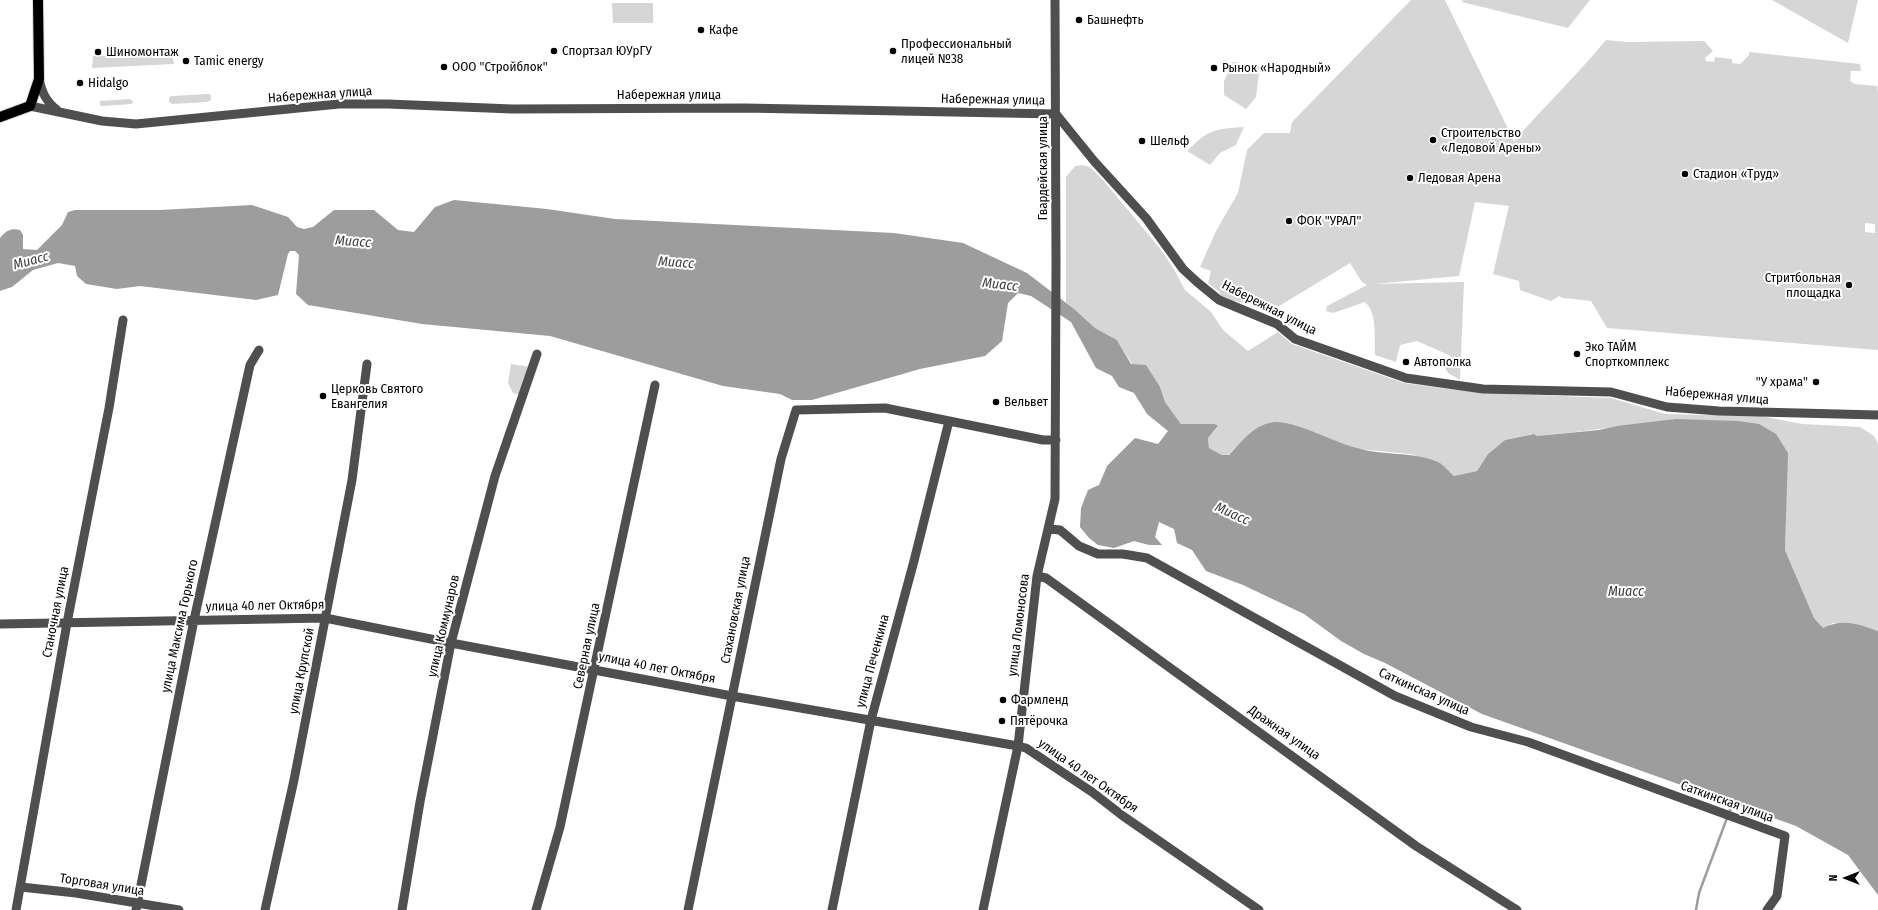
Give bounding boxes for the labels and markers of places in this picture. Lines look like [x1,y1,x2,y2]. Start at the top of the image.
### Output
place label: Башнефть [1087,12,1143,28]
marker: Башнефть [1074,15,1084,25]
place label: Кафе [709,22,738,38]
marker: Кафе [696,25,706,35]
place label: Профессиональный лицей №38 [901,36,1012,67]
place label: Спортзал ЮУрГУ [562,43,652,59]
place label: Шиномонтаж [106,44,179,60]
marker: Спортзал ЮУрГУ [549,46,559,56]
marker: Профессиональный лицей №38 [888,46,898,56]
marker: Шиномонтаж [93,47,103,57]
place label: Tamic energy [194,53,264,69]
marker: Tamic energy [181,56,191,66]
place label: ООО "Стройблок" [452,59,548,75]
place label: Рынок «Народный» [1222,60,1331,76]
marker: ООО "Стройблок" [439,62,449,72]
marker: Рынок «Народный» [1209,63,1219,73]
place label: Hidalgo [88,75,129,91]
marker: Hidalgo [75,78,85,88]
place label: Строительство «Ледовой Арены» [1441,125,1541,156]
place label: Шельф [1150,133,1189,149]
marker: Строительство «Ледовой Арены» [1428,135,1438,145]
marker: Шельф [1137,136,1147,146]
place label: Стадион «Труд» [1693,166,1779,182]
marker: Стадион «Труд» [1680,169,1690,179]
place label: Ледовая Арена [1418,170,1501,186]
marker: Ледовая Арена [1405,173,1415,183]
place label: ФОК "УРАЛ" [1297,213,1361,229]
marker: ФОК "УРАЛ" [1284,216,1294,226]
place label: Стритбольная площадка [1765,270,1841,301]
marker: Стритбольная площадка [1844,280,1854,290]
place label: Эко ТАЙМ Спорткомплекс [1585,339,1669,370]
marker: Эко ТАЙМ Спорткомплекс [1572,349,1582,359]
place label: Автополка [1414,354,1471,370]
marker: Автополка [1401,357,1411,367]
place label: "У храма" [1756,374,1808,390]
marker: "У храма" [1811,377,1821,387]
place label: Церковь Святого Евангелия [331,381,423,412]
marker: Церковь Святого Евангелия [318,391,328,401]
place label: Вельвет [1004,394,1048,410]
marker: Вельвет [991,397,1001,407]
place label: Фармленд [1011,692,1068,708]
marker: Фармленд [998,695,1008,705]
place label: Пятёрочка [1010,713,1068,729]
marker: Пятёрочка [997,716,1007,726]

